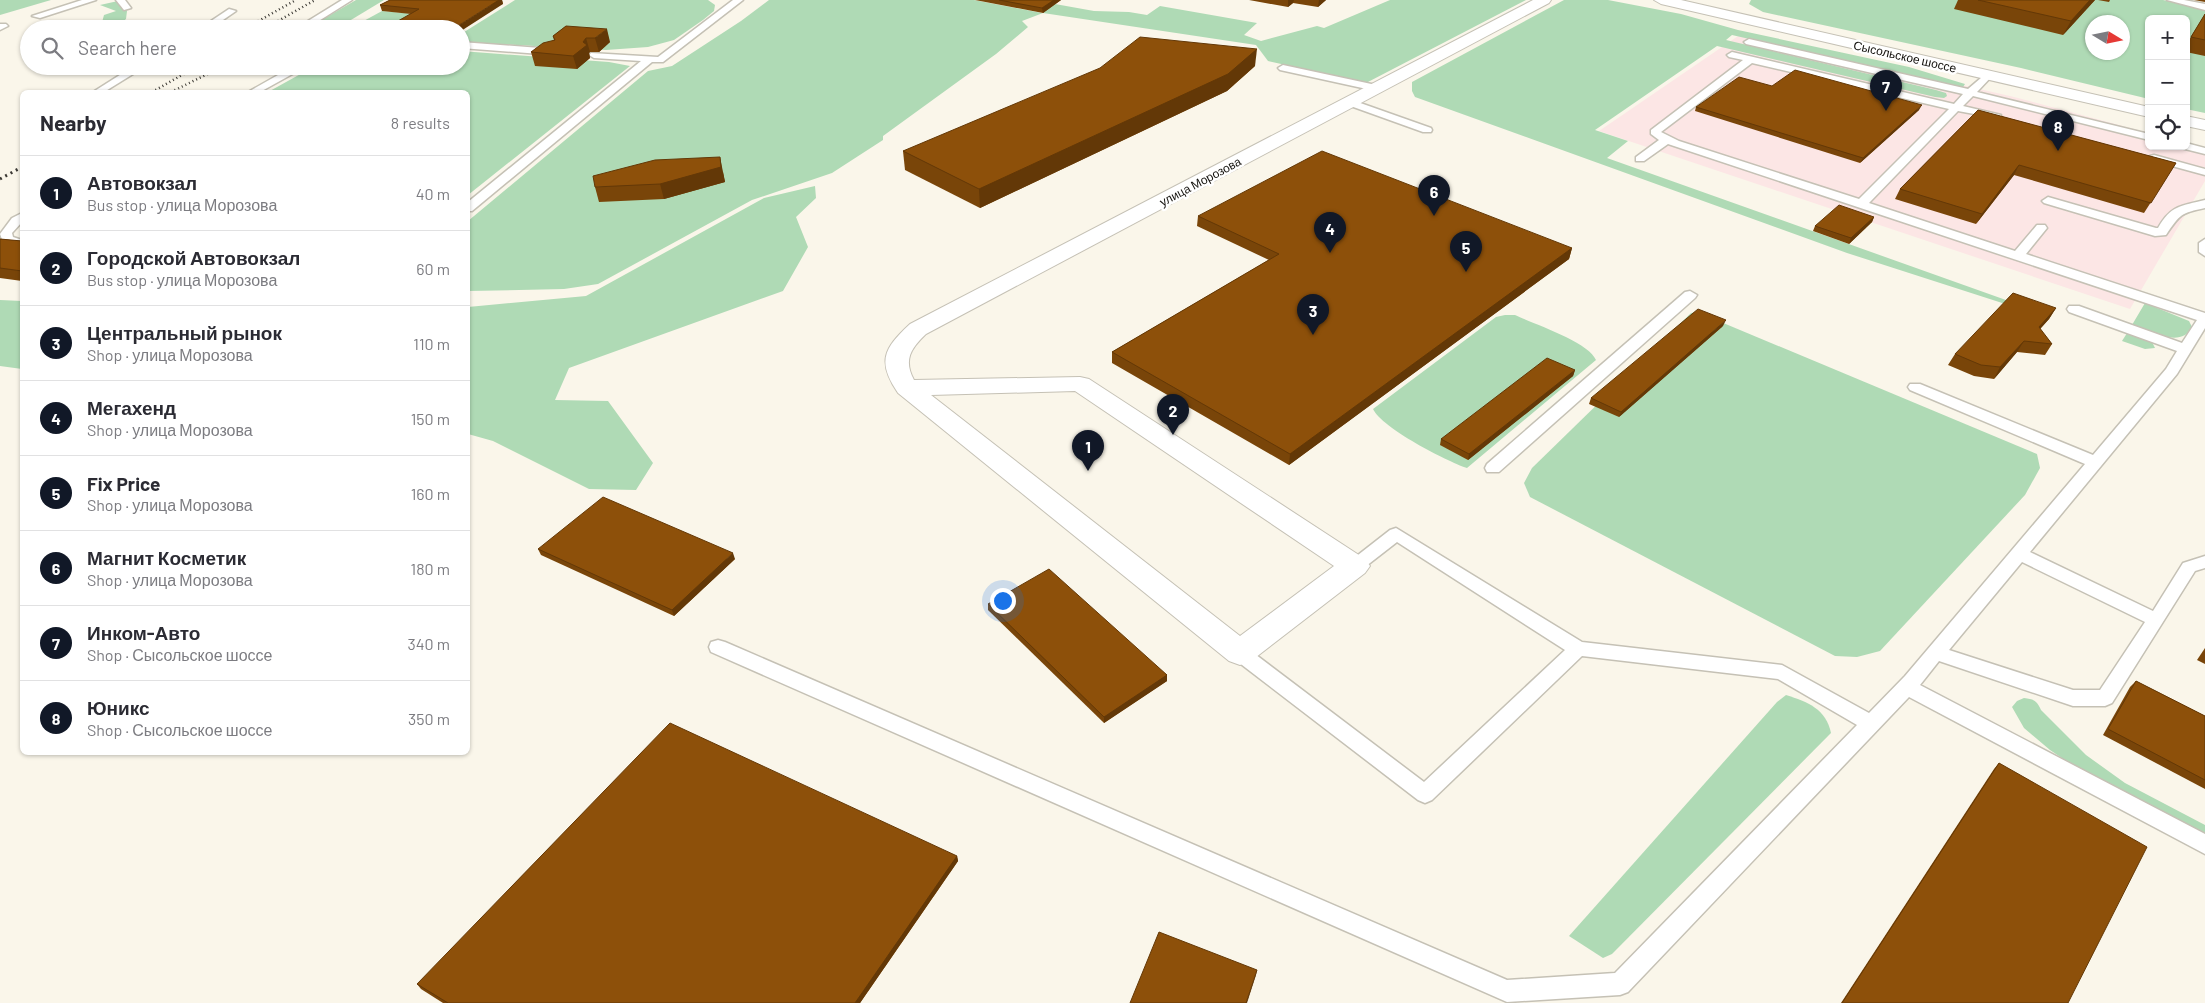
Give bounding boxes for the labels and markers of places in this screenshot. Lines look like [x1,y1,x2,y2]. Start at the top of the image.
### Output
pin: 7 [1870,70,1902,111]
pin: 8 [2042,110,2074,151]
pin: 6 [1418,175,1450,216]
pin: 4 [1314,212,1346,253]
pin: 5 [1450,231,1482,272]
pin: 3 [1297,294,1329,335]
pin: 2 [1157,394,1189,435]
pin: 1 [1072,430,1104,471]

